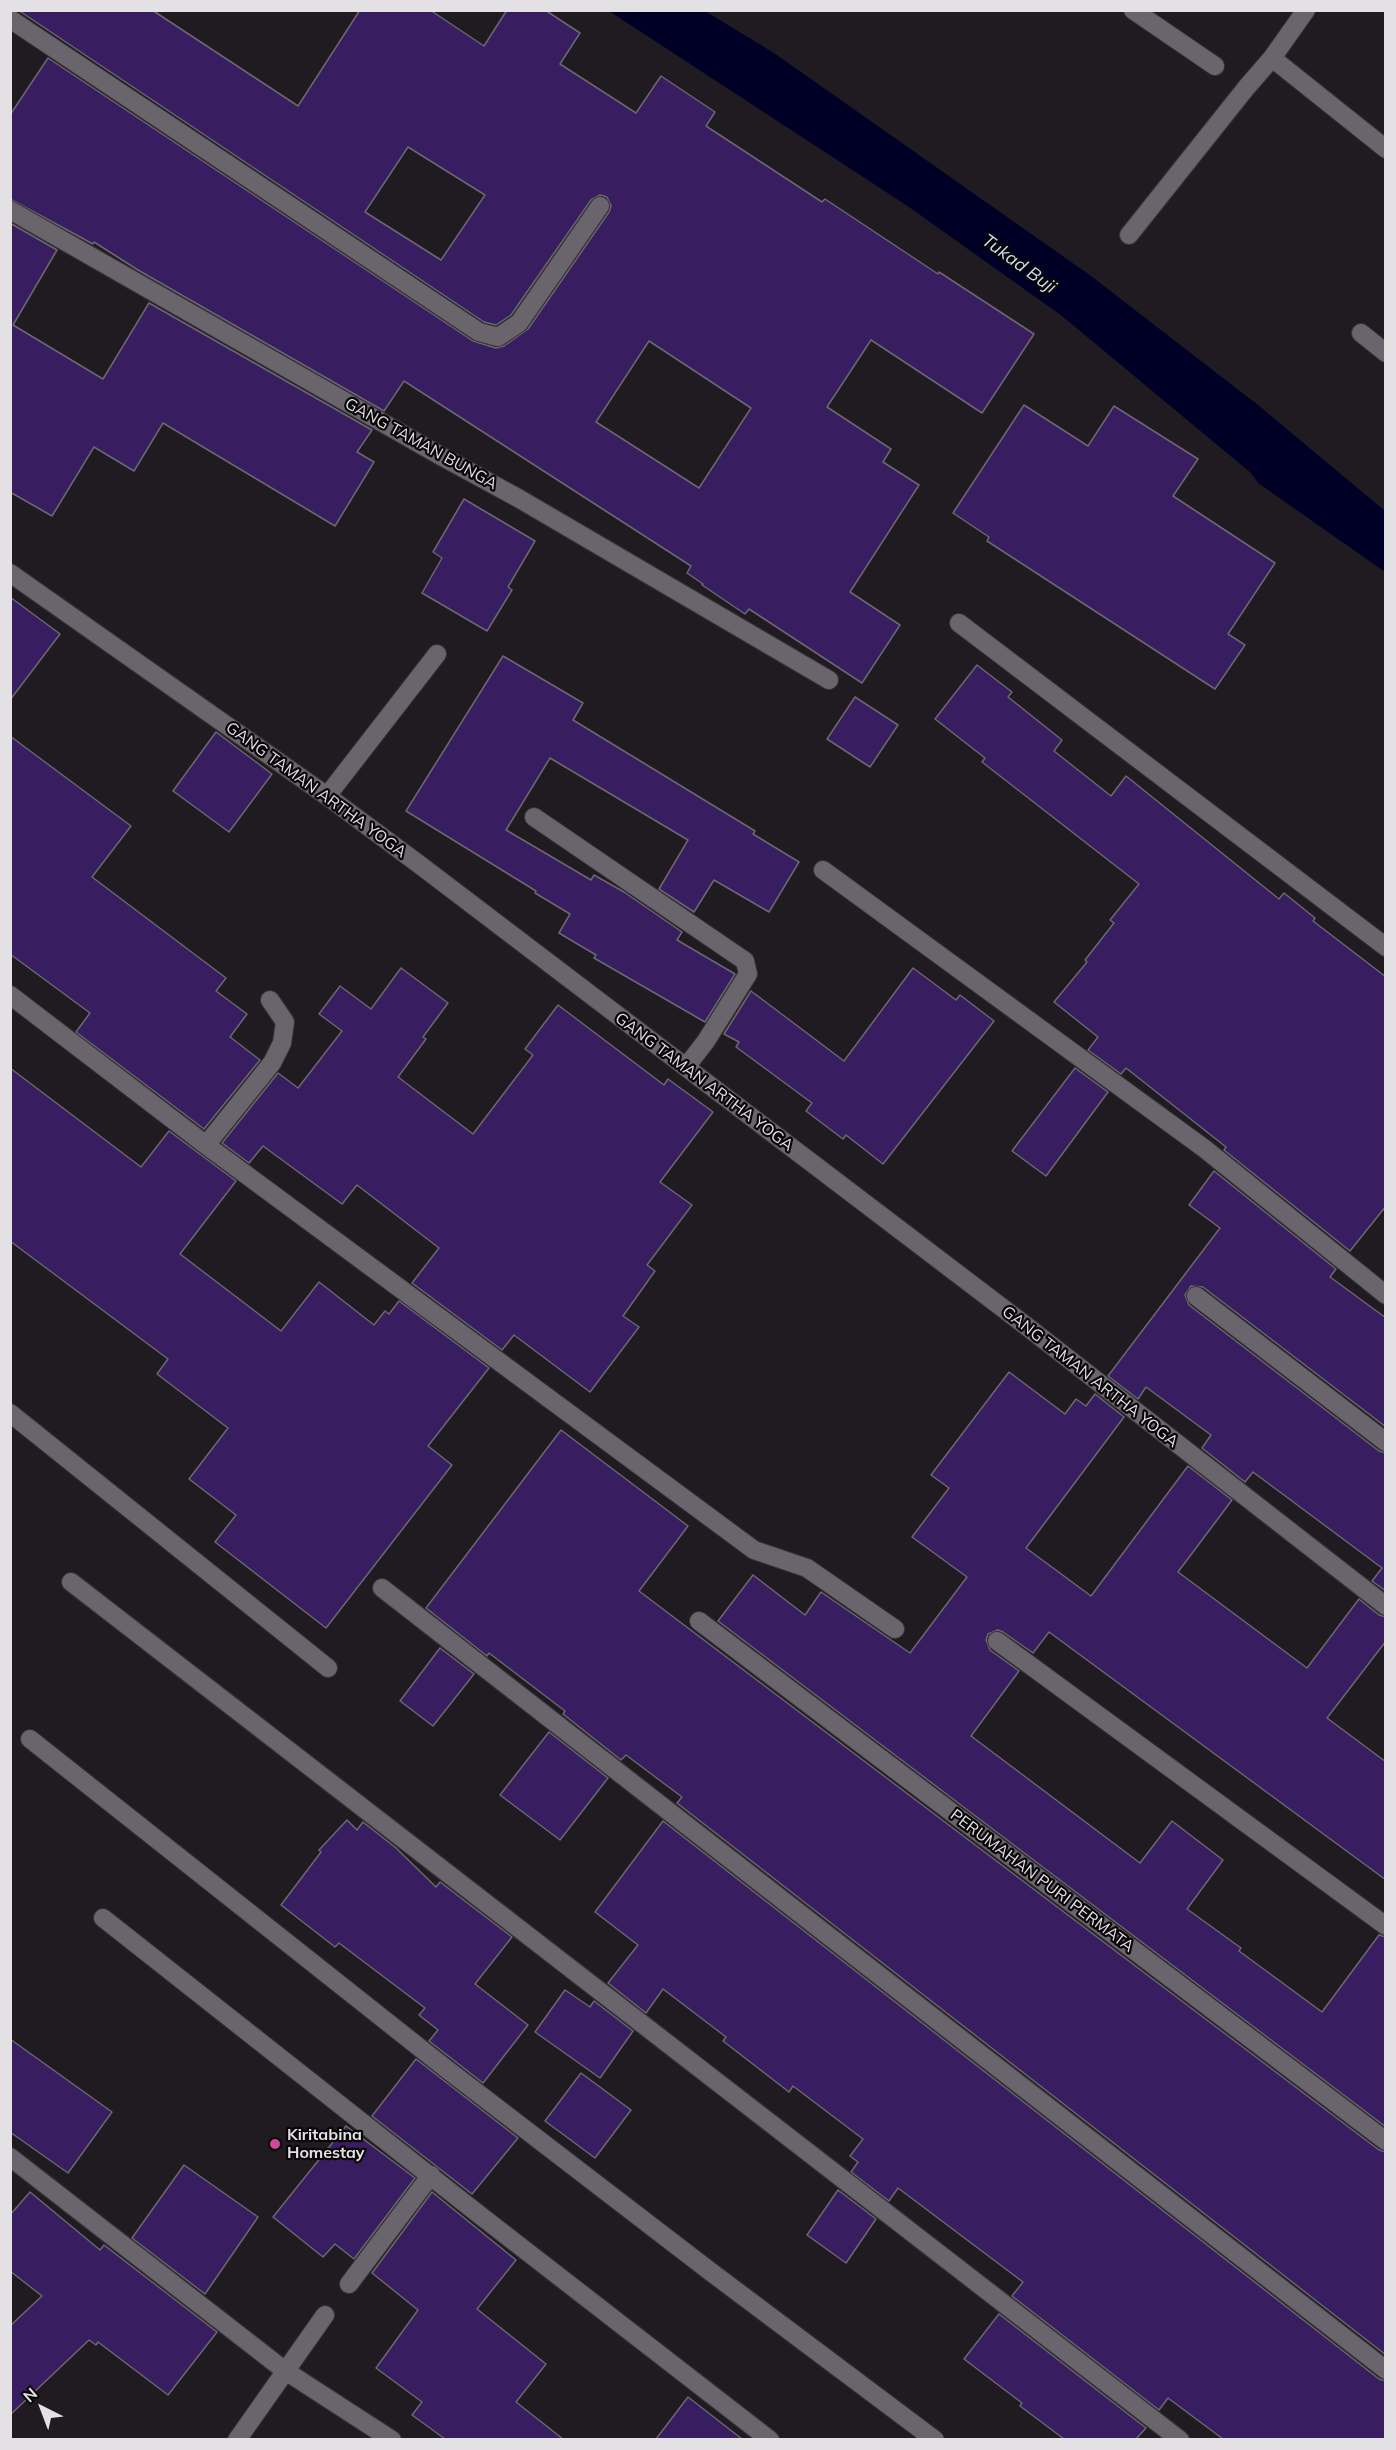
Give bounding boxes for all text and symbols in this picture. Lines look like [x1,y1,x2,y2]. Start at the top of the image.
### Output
water label: Tukad Buji [978,230,1060,298]
street label: GANG TAMAN BUNGA [342,394,500,494]
street label: GANG TAMAN ARTHA YOGA [222,718,410,862]
street label: GANG TAMAN ARTHA YOGA [611,1009,797,1155]
street label: GANG TAMAN ARTHA YOGA [998,1302,1182,1452]
street label: PERUMAHAN PURI PERMATA [946,1806,1138,1956]
place label: Kiritabina Homestay [287,2125,365,2163]
marker: Kiritabina Homestay [268,2137,282,2151]
north arrow [12,2378,72,2438]
text: N [19,2383,41,2406]

